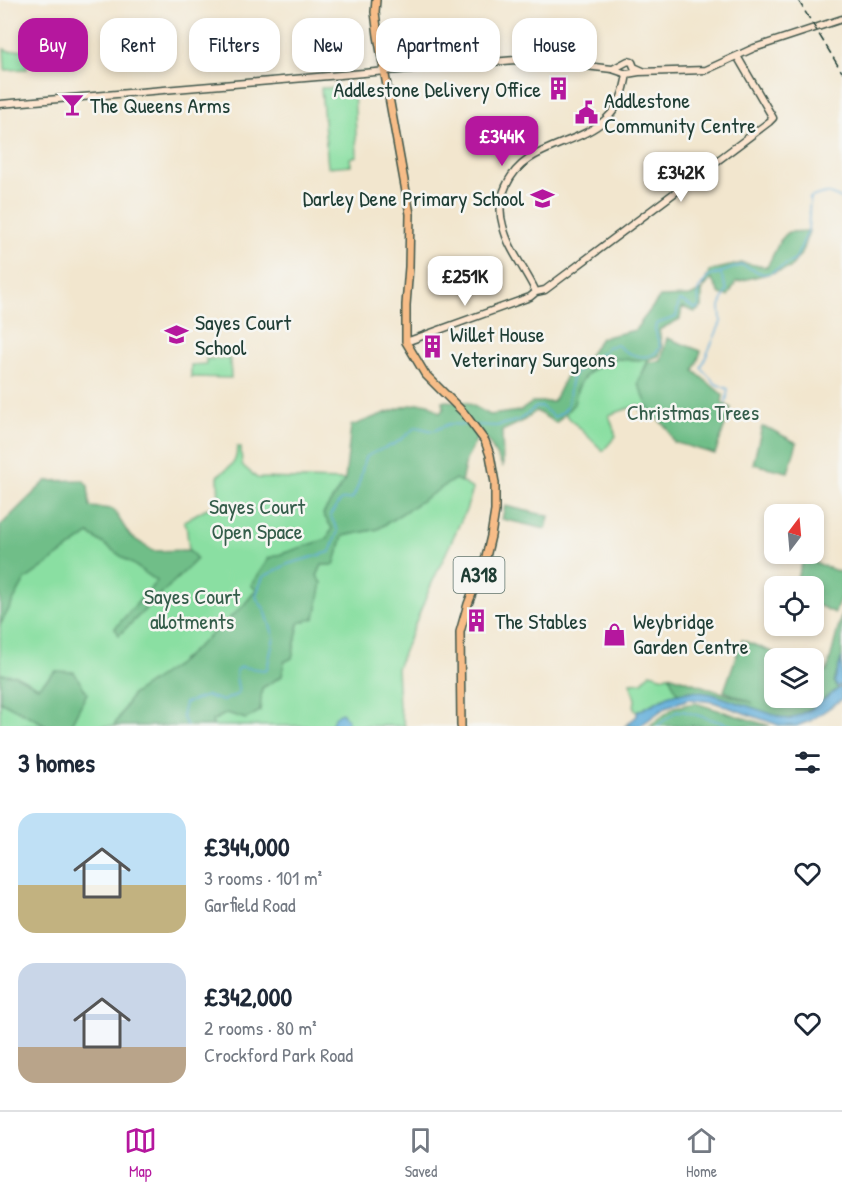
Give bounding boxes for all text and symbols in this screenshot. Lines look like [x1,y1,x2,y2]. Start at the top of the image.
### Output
chip: Buy [18,18,88,72]
chip: Rent [100,18,177,72]
chip: Filters [189,18,280,72]
chip: New [292,18,364,72]
chip: Apartment [376,18,500,72]
chip: House [512,18,597,72]
place label: Addlestone Delivery Office [333,74,541,104]
building icon: Addlestone Delivery Office [546,76,572,102]
place label: Addlestone Community Centre [604,85,756,140]
place label: The Queens Arms [90,90,230,120]
bar icon: The Queens Arms [59,92,85,118]
public building icon: Addlestone Community Centre [573,100,599,126]
pin: £344K [460,116,544,167]
text: £344K [479,122,525,149]
pin: £342K [639,152,723,203]
text: £342K [657,158,705,185]
place label: Darley Dene Primary School [303,183,524,213]
school or university icon: Darley Dene Primary School [529,185,555,211]
pin: £251K [423,256,507,307]
text: £251K [442,262,488,289]
place label: Sayes Court School [195,307,292,362]
place label: Willet House Veterinary Surgeons [450,319,615,374]
school or university icon: Sayes Court School [164,322,190,348]
building icon: Willet House Veterinary Surgeons [419,334,445,360]
park label: Christmas Trees [627,397,759,427]
park label: Sayes Court Open Space [209,491,305,546]
north arrow [764,504,824,564]
map controls [764,504,824,708]
road number: A318 [454,557,504,593]
button: locate [764,576,824,636]
park label: Sayes Court allotments [144,581,240,636]
place label: The Stables [495,606,587,636]
place label: Weybridge Garden Centre [633,606,749,661]
building icon: The Stables [464,608,490,634]
shop icon: Weybridge Garden Centre [602,621,628,647]
button: layers [764,648,824,708]
text: 3 homes [18,745,95,780]
icon: filters [791,746,824,779]
text: £344,000 [204,829,290,864]
icon: home [66,837,138,909]
icon: heart [791,857,824,890]
text: 3 rooms · 101 m² [204,864,322,891]
text: Garfield Road [204,891,296,918]
text: £342,000 [204,979,292,1014]
icon: home [66,987,138,1059]
icon: heart [791,1007,824,1040]
text: 2 rooms · 80 m² [204,1014,317,1041]
text: Crockford Park Road [204,1041,353,1068]
tab: Map [124,1124,157,1182]
tab: Saved [404,1124,437,1182]
tab: Home [685,1124,718,1182]

